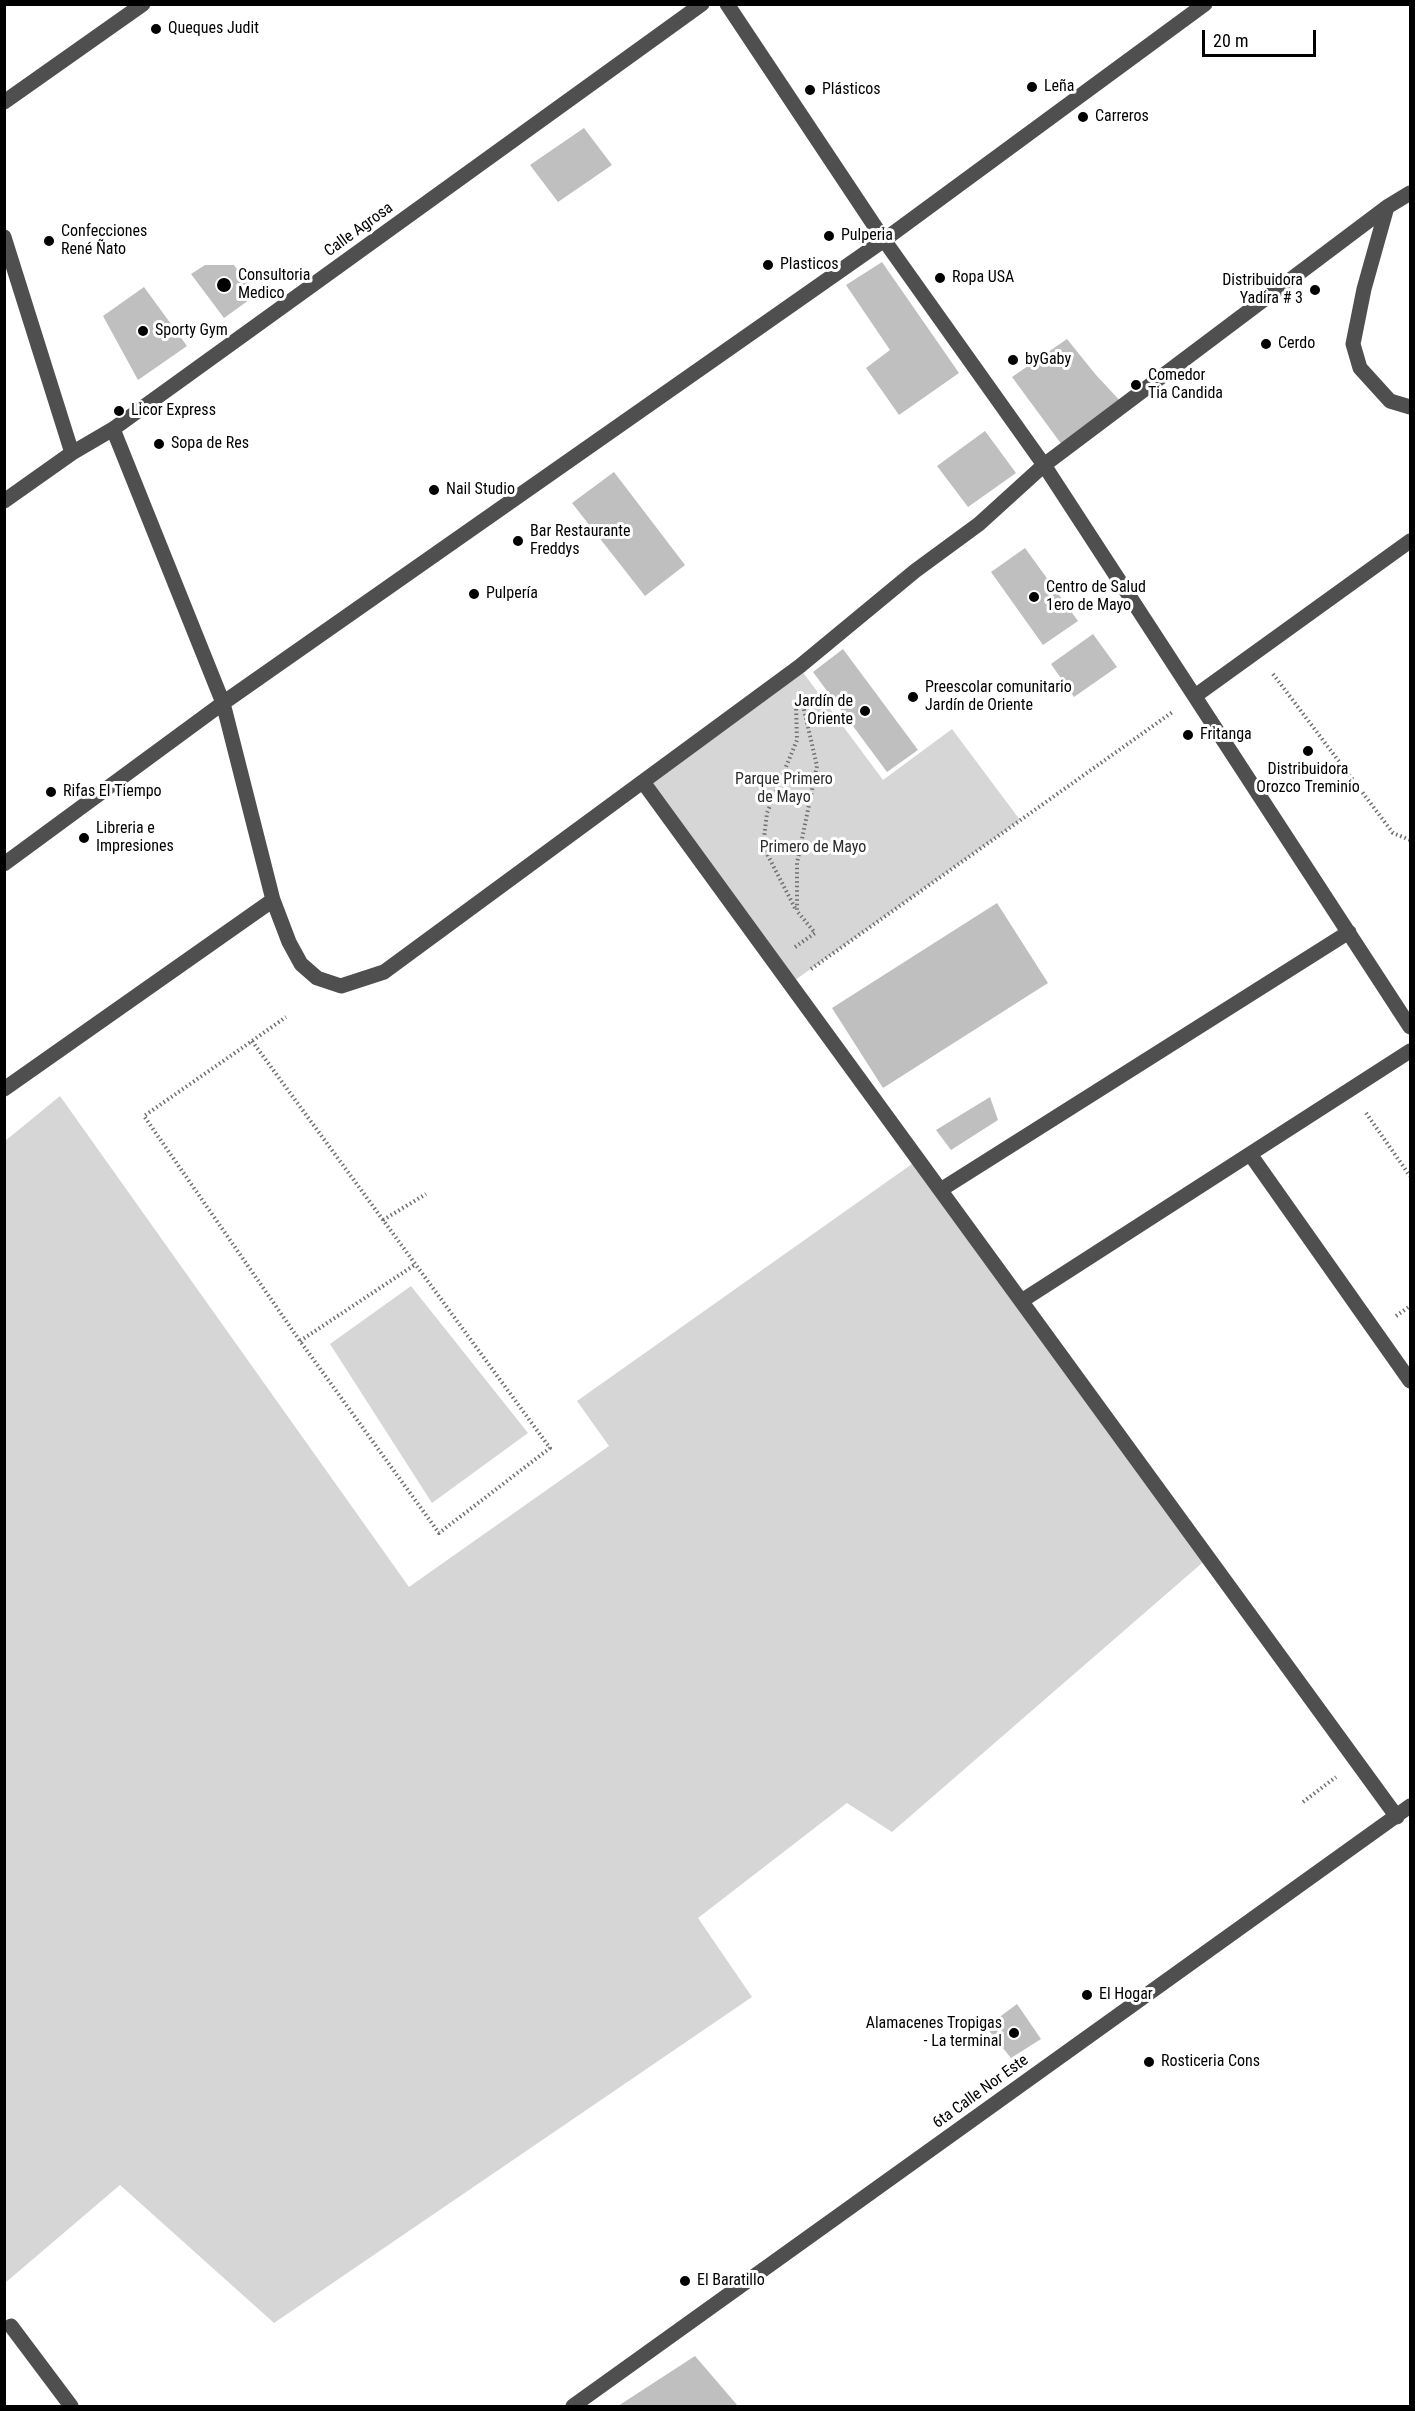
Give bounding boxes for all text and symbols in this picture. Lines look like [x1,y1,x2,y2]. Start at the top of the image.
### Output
scale bar [1205,18,1319,56]
place label: Queques Judit [168,19,259,39]
marker: Queques Judit [149,22,163,36]
text: 20 m [1213,30,1248,51]
place label: Leña [1044,77,1075,97]
place label: Plásticos [822,80,881,100]
marker: Leña [1025,80,1039,94]
marker: Plásticos [803,83,817,97]
place label: Carreros [1095,107,1149,127]
marker: Carreros [1076,110,1090,124]
street label: Calle Agrosa [321,199,397,261]
place label: Confecciones René Ñato [61,222,147,260]
place label: Pulperia [841,226,893,246]
marker: Pulperia [822,229,836,243]
marker: Confecciones René Ñato [42,234,56,248]
place label: Plasticos [780,255,839,275]
marker: Plasticos [761,258,775,272]
place label: Consultoria Medico [238,266,310,304]
place label: Ropa USA [952,268,1014,288]
marker: Ropa USA [933,271,947,285]
place label: Distribuidora Yadira # 3 [1222,271,1303,309]
marker: Consultoria Medico [215,276,233,294]
marker: Distribuidora Yadira # 3 [1308,283,1322,297]
place label: Sporty Gym [155,321,228,341]
marker: Sporty Gym [136,324,150,338]
place label: Cerdo [1278,334,1315,354]
marker: Cerdo [1259,337,1273,351]
place label: byGaby [1025,350,1071,370]
marker: byGaby [1006,353,1020,367]
place label: Comedor Tia Candida [1148,366,1223,404]
marker: Comedor Tia Candida [1129,378,1143,392]
place label: Licor Express [131,401,216,421]
marker: Licor Express [112,404,126,418]
place label: Sopa de Res [171,434,249,454]
marker: Sopa de Res [152,437,166,451]
place label: Nail Studio [446,480,515,500]
marker: Nail Studio [427,483,441,497]
place label: Bar Restaurante Freddys [530,522,631,560]
marker: Bar Restaurante Freddys [511,534,525,548]
place label: Centro de Salud 1ero de Mayo [1046,578,1146,616]
place label: Pulpería [486,584,538,604]
marker: Pulpería [467,587,481,601]
marker: Centro de Salud 1ero de Mayo [1027,590,1041,604]
place label: Preescolar comunitario Jardín de Oriente [925,678,1072,716]
marker: Preescolar comunitario Jardín de Oriente [906,690,920,704]
place label: Jardín de Oriente [794,692,853,730]
marker: Jardín de Oriente [858,704,872,718]
place label: Fritanga [1200,725,1252,745]
marker: Fritanga [1181,728,1195,742]
marker: Distribuidora Orozco Treminio [1301,744,1315,758]
place label: Distribuidora Orozco Treminio [1256,760,1360,798]
park label: Parque Primero de Mayo [735,770,833,808]
place label: Rifas El Tiempo [63,782,162,802]
marker: Rifas El Tiempo [44,785,58,799]
place label: Libreria e Impresiones [96,819,174,857]
marker: Libreria e Impresiones [77,831,91,845]
park label: Primero de Mayo [760,838,866,858]
place label: El Hogar [1099,1985,1153,2005]
marker: El Hogar [1080,1988,1094,2002]
place label: Alamacenes Tropigas - La terminal [866,2014,1002,2052]
marker: Alamacenes Tropigas - La terminal [1007,2026,1021,2040]
street label: 6ta Calle Nor Este [930,2051,1032,2133]
place label: Rosticeria Cons [1161,2052,1260,2072]
marker: Rosticeria Cons [1142,2055,1156,2069]
place label: El Baratillo [697,2271,765,2291]
marker: El Baratillo [678,2274,692,2288]

